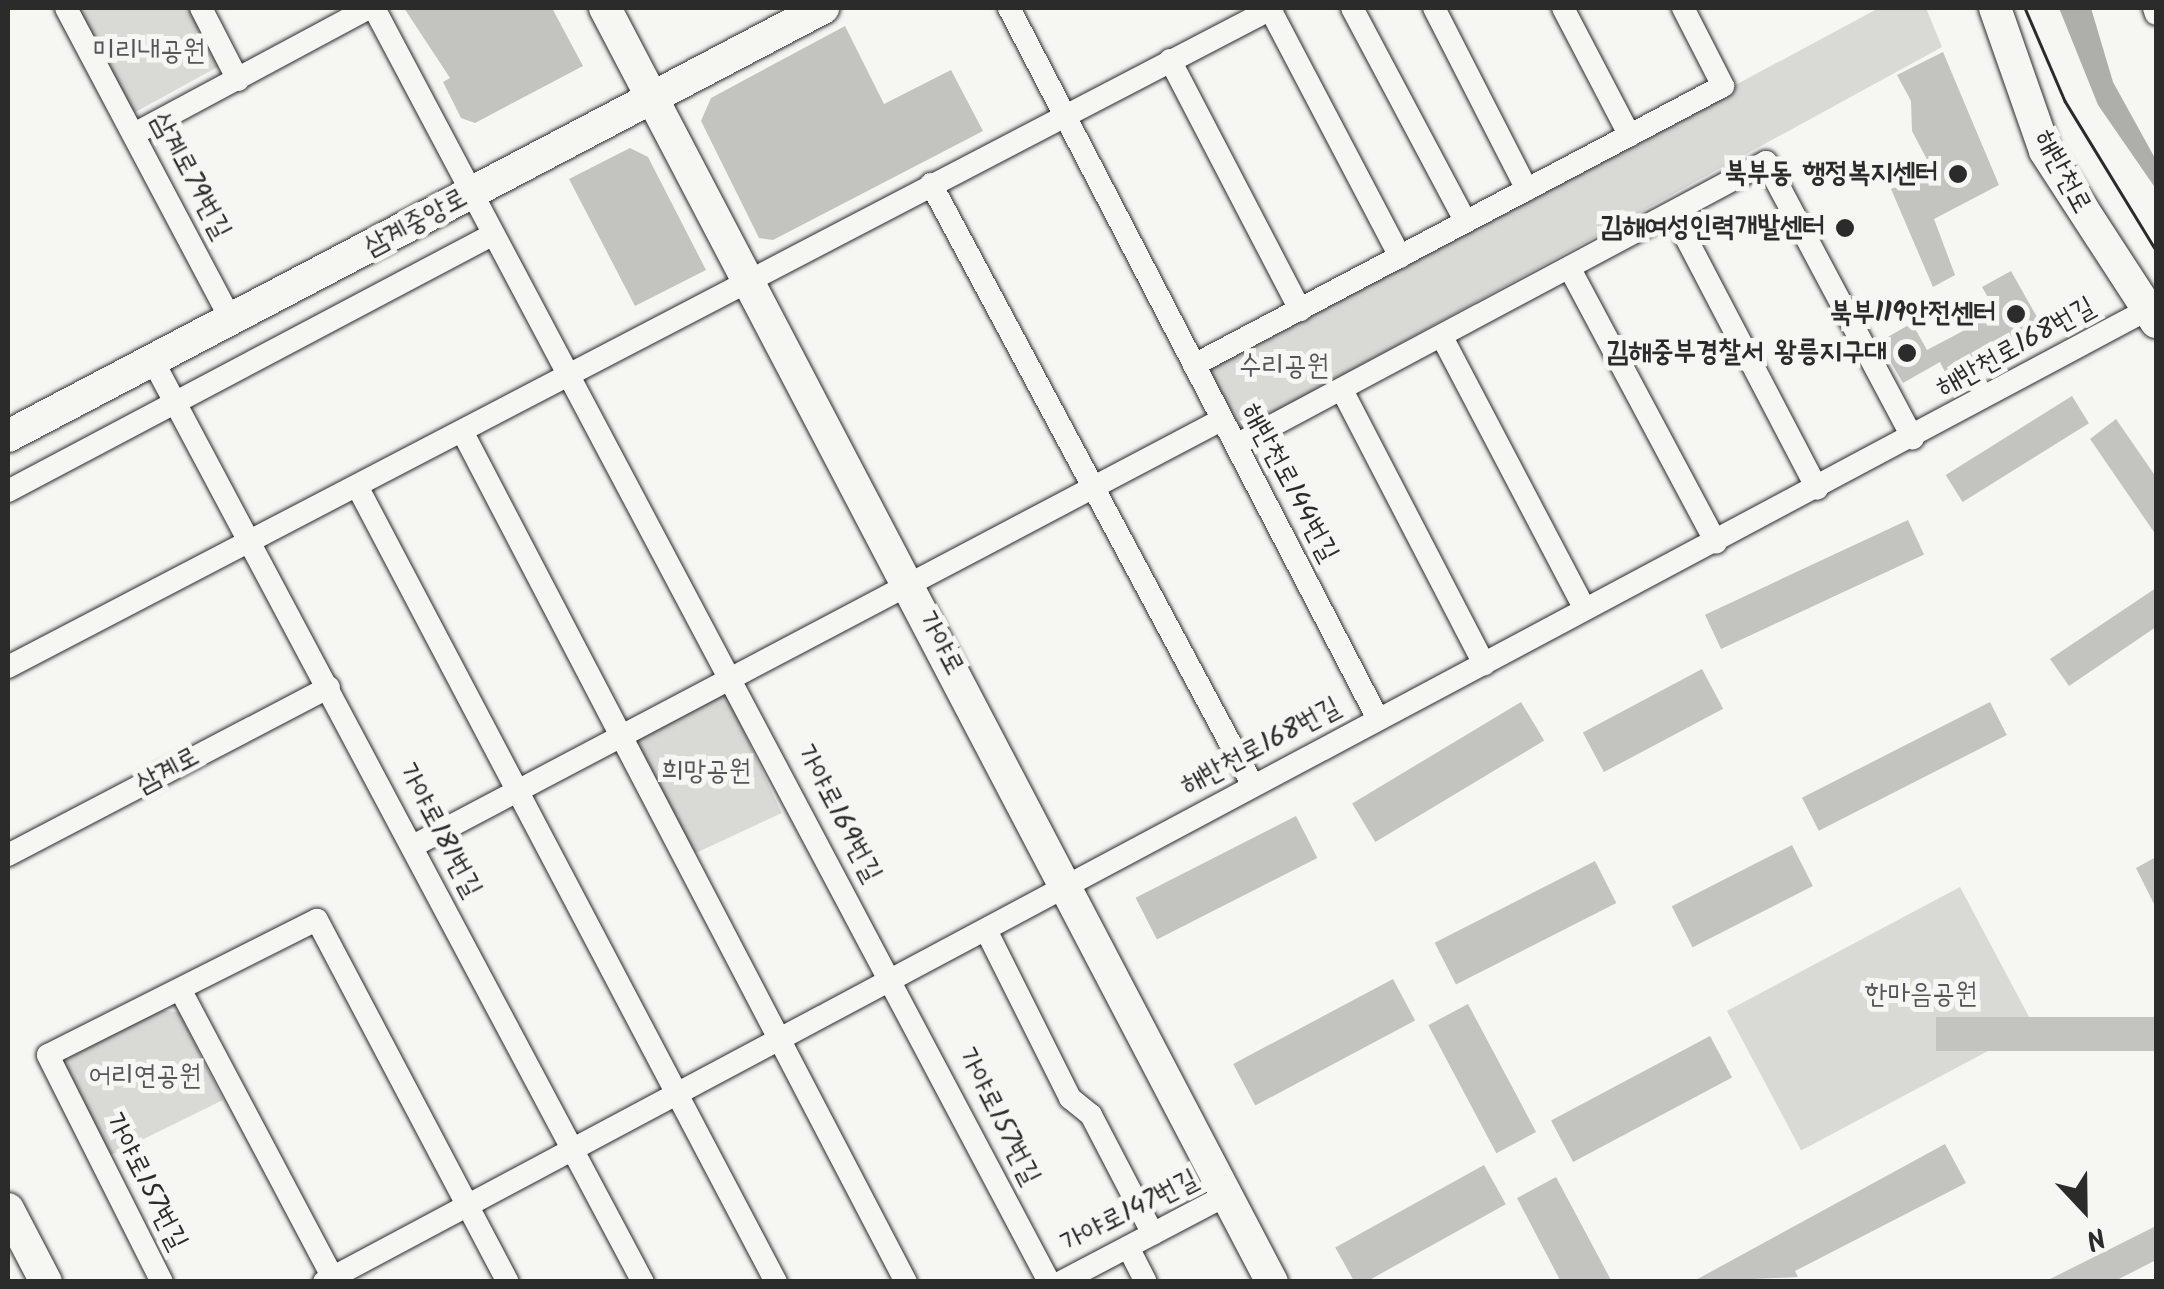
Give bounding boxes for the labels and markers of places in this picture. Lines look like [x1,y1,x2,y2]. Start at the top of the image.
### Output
place label: 북부동 행정복지센터 [1724,157,1938,191]
marker: 북부동 행정복지센터 [1947,163,1969,185]
place label: 김해여성인력개발센터 [1600,211,1825,245]
marker: 김해여성인력개발센터 [1834,217,1856,239]
place label: 북부119안전센터 [1830,297,1996,331]
marker: 북부119안전센터 [2005,303,2027,325]
place label: 김해중부경찰서 왕릉지구대 [1606,336,1887,370]
marker: 김해중부경찰서 왕릉지구대 [1896,342,1918,364]

